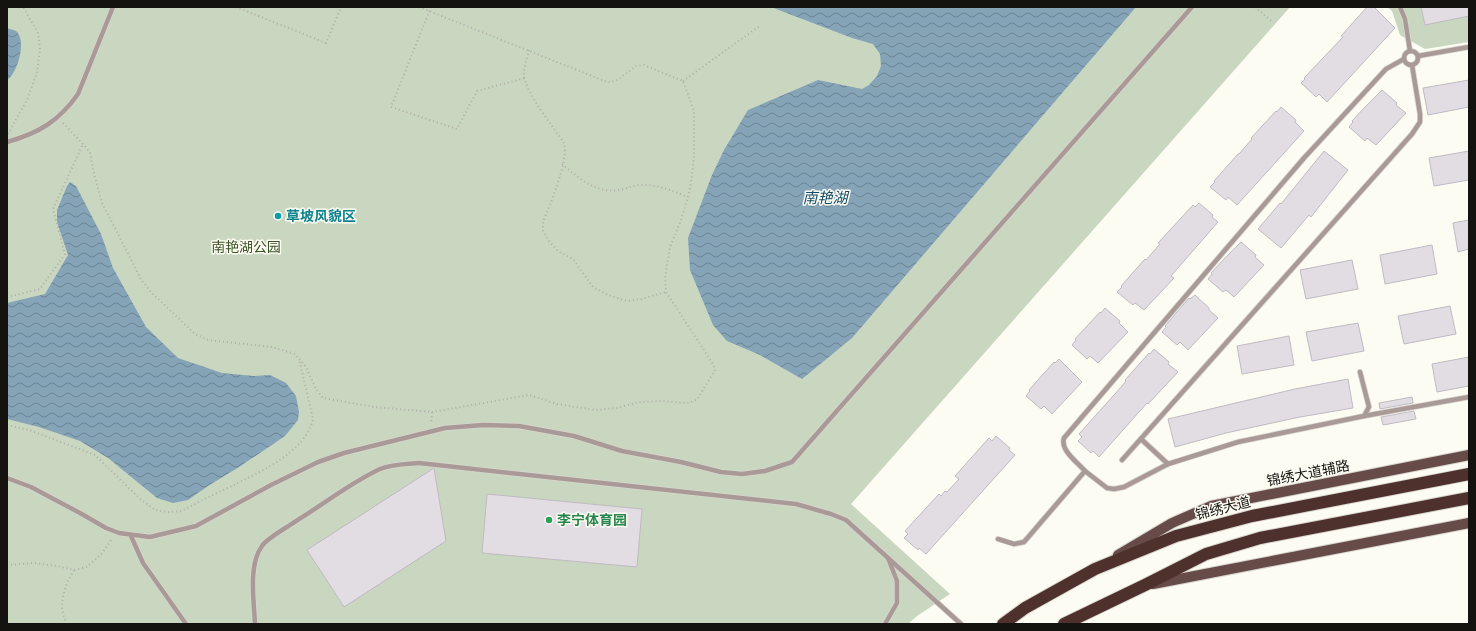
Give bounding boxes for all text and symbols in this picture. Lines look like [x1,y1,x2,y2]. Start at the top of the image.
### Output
water label: 南艳湖 [802,189,849,207]
place label: 草坡风貌区 [286,208,356,224]
marker: 草坡风貌区 [273,211,283,221]
park label: 南艳湖公园 [211,239,281,255]
street label: 锦绣大道辅路 [1265,457,1351,489]
street label: 锦绣大道 [1194,493,1252,523]
place label: 李宁体育园 [557,512,627,528]
marker: 李宁体育园 [544,515,554,525]

